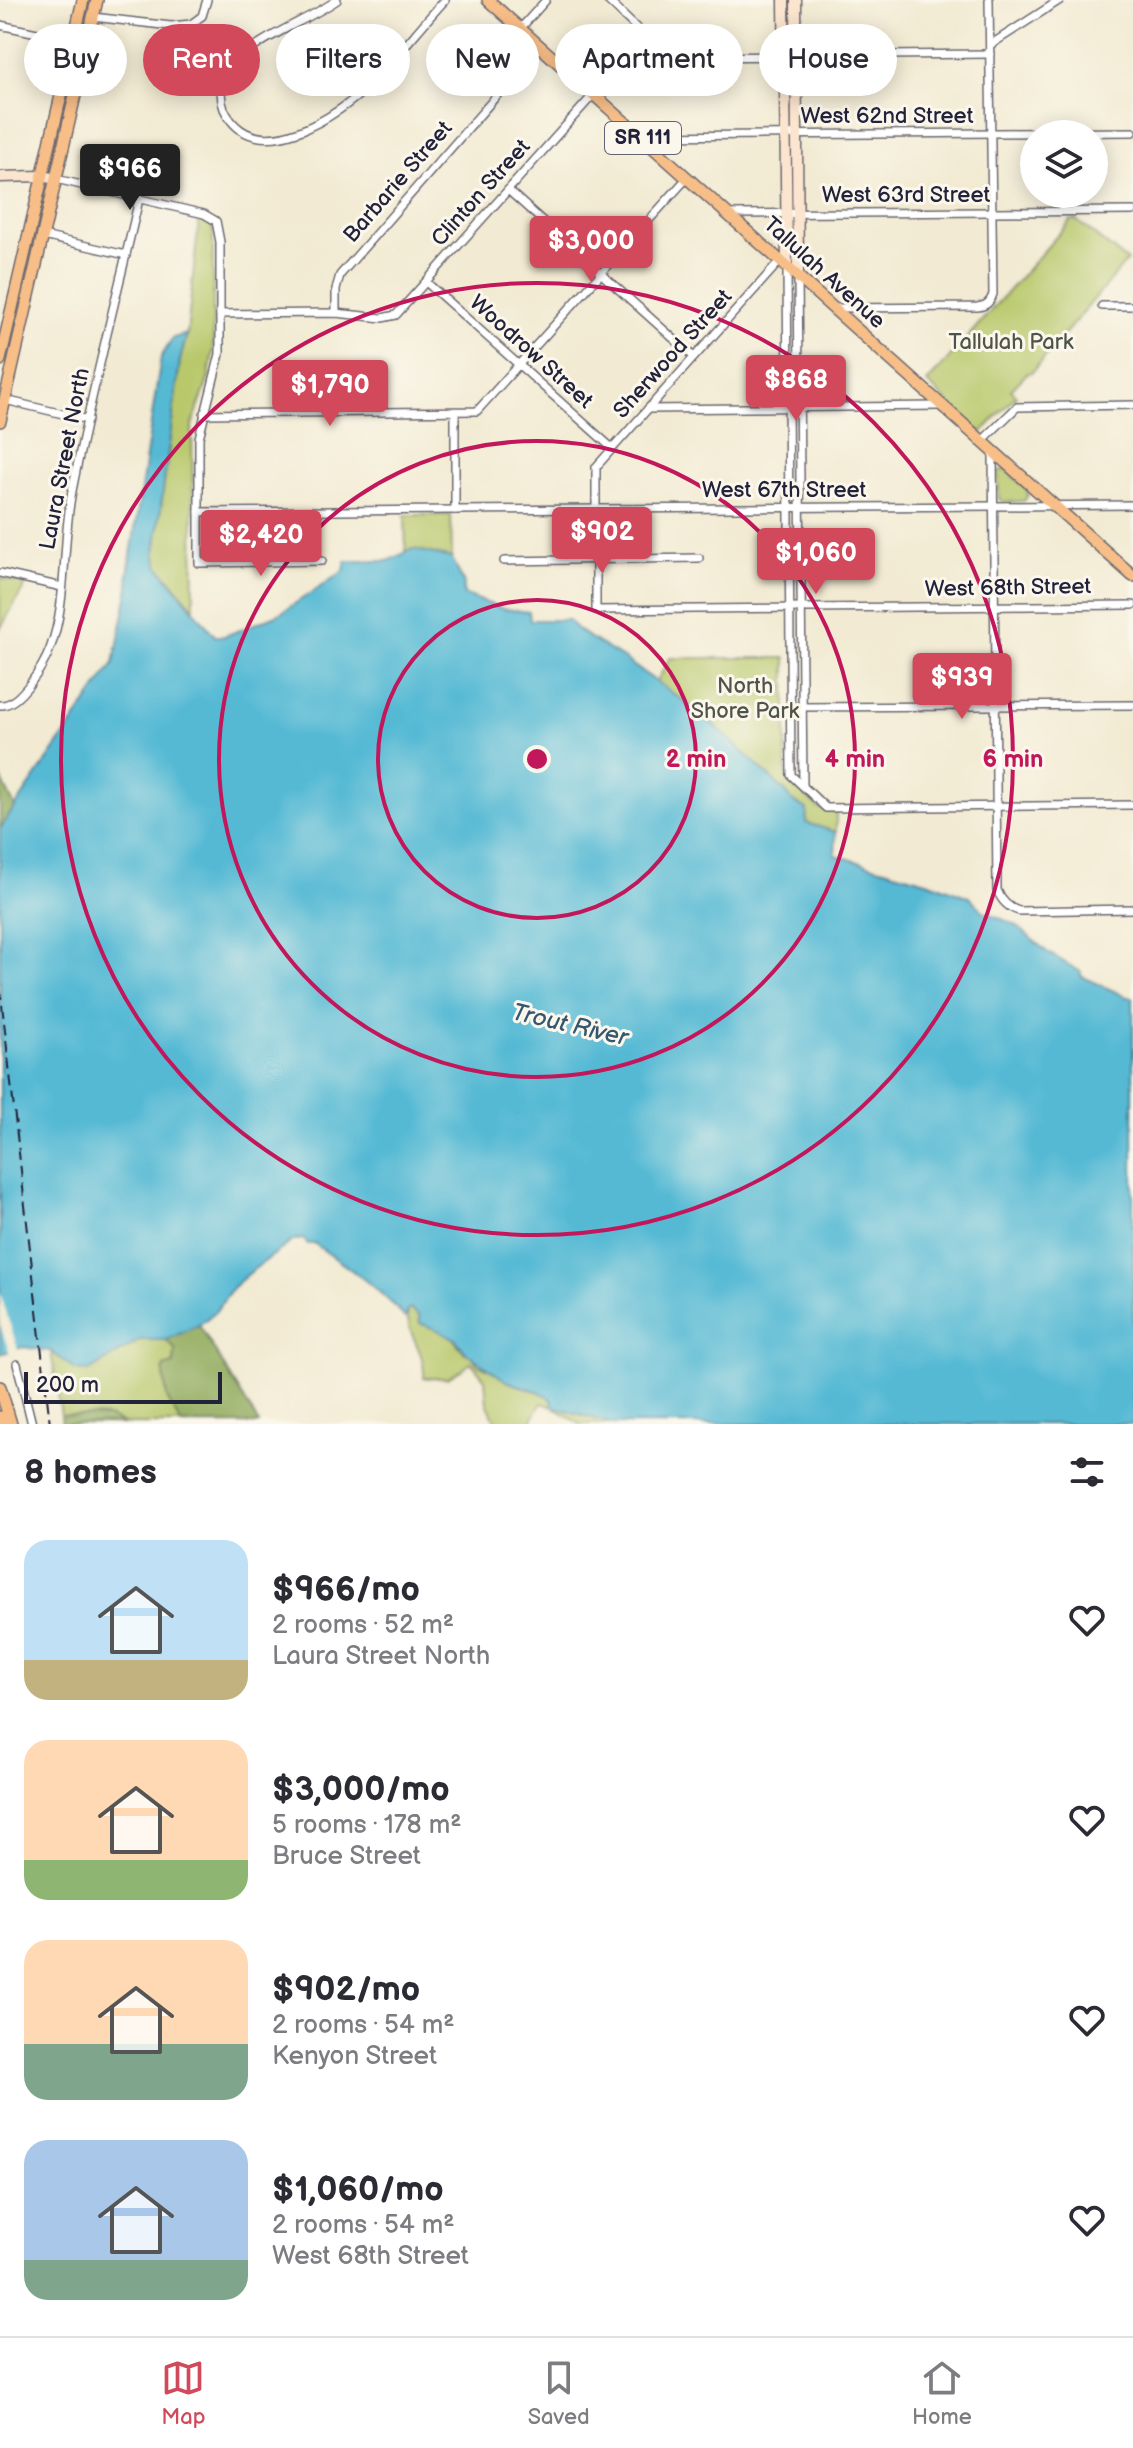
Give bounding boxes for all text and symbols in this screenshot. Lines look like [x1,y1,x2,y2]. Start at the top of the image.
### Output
chip: Buy [24,24,127,96]
chip: Rent [143,24,260,96]
chip: Filters [276,24,410,96]
chip: New [426,24,539,96]
chip: Apartment [555,24,743,96]
chip: House [759,24,897,96]
street label: West 62nd Street [801,103,974,130]
street label: Barbarie Street [338,115,458,248]
map controls [1020,120,1108,208]
button: layers [1020,120,1108,208]
road number: SR 111 [605,122,681,154]
street label: Clinton Street [426,134,536,252]
pin: $966 [83,144,177,212]
text: $966 [98,154,162,185]
street label: West 63rd Street [822,182,990,209]
street label: Tallulah Avenue [758,211,890,335]
pin: $3,000 [526,216,656,284]
text: $3,000 [548,226,634,257]
street label: Sherwood Street [608,284,738,424]
street label: Woodrow Street [464,289,599,415]
park label: Tallulah Park [949,329,1074,356]
pin: $868 [749,355,843,423]
pin: $1,790 [265,360,395,428]
text: $868 [764,365,828,396]
street label: Laura Street North [34,366,96,552]
text: $1,790 [290,370,370,401]
street label: West 67th Street [702,477,866,504]
pin: $902 [555,507,649,575]
pin: $2,420 [196,510,326,578]
text: $902 [570,517,634,548]
text: $2,420 [218,520,304,551]
pin: $1,060 [751,528,881,596]
text: $1,060 [775,538,857,569]
street label: West 68th Street [925,573,1092,603]
pin: $939 [915,653,1009,721]
text: $939 [931,663,993,694]
park label: North Shore Park [691,673,800,725]
centre of rings [523,745,551,773]
text: 2 min [666,745,726,774]
text: 4 min [825,745,885,774]
text: 6 min [983,745,1043,774]
water label: Trout River [509,998,633,1053]
scale bar [24,1368,222,1404]
text: 200 m [36,1372,99,1399]
icon: filters [1065,1450,1109,1494]
text: 8 homes [24,1452,157,1493]
text: $966/mo [272,1569,420,1610]
icon: home [88,1572,184,1668]
icon: heart [1065,1598,1109,1642]
text: 2 rooms · 52 m² [272,1610,454,1641]
text: Laura Street North [272,1641,490,1672]
text: $3,000/mo [272,1769,450,1810]
icon: home [88,1772,184,1868]
icon: heart [1065,1798,1109,1842]
text: 5 rooms · 178 m² [272,1810,461,1841]
text: Bruce Street [272,1841,421,1872]
text: $902/mo [272,1969,420,2010]
icon: home [88,1972,184,2068]
icon: heart [1065,1998,1109,2042]
text: 2 rooms · 54 m² [272,2010,455,2041]
text: Kenyon Street [272,2041,437,2072]
text: $1,060/mo [272,2169,444,2210]
icon: home [88,2172,184,2268]
icon: heart [1065,2198,1109,2242]
text: 2 rooms · 54 m² [272,2210,455,2241]
text: West 68th Street [272,2241,469,2272]
tab: Map [161,2356,205,2431]
tab: Saved [528,2356,590,2431]
tab: Home [912,2356,972,2431]

